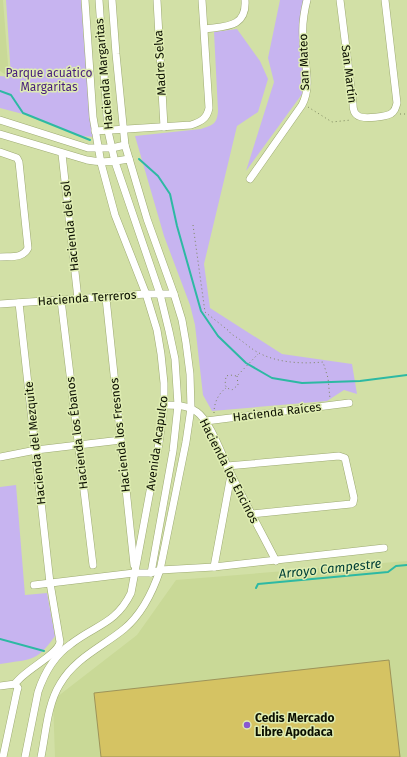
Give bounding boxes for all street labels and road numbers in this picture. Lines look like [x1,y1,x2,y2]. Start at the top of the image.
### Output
street label: Hacienda Margaritas [92,18,116,130]
street label: Madre Selva [151,30,169,96]
street label: San Mateo [296,33,312,91]
street label: San Martín [338,44,360,104]
street label: Hacienda del sol [58,180,82,272]
street label: Hacienda Terreros [37,288,137,308]
street label: Hacienda los Ébanos [62,376,91,490]
street label: Hacienda los Fresnos [107,377,133,493]
street label: Hacienda del Mezquite [22,381,48,505]
street label: Avenida Acapulco [143,395,171,491]
street label: Hacienda Raíces [232,400,322,424]
street label: Hacienda los Encinos [197,416,262,526]

